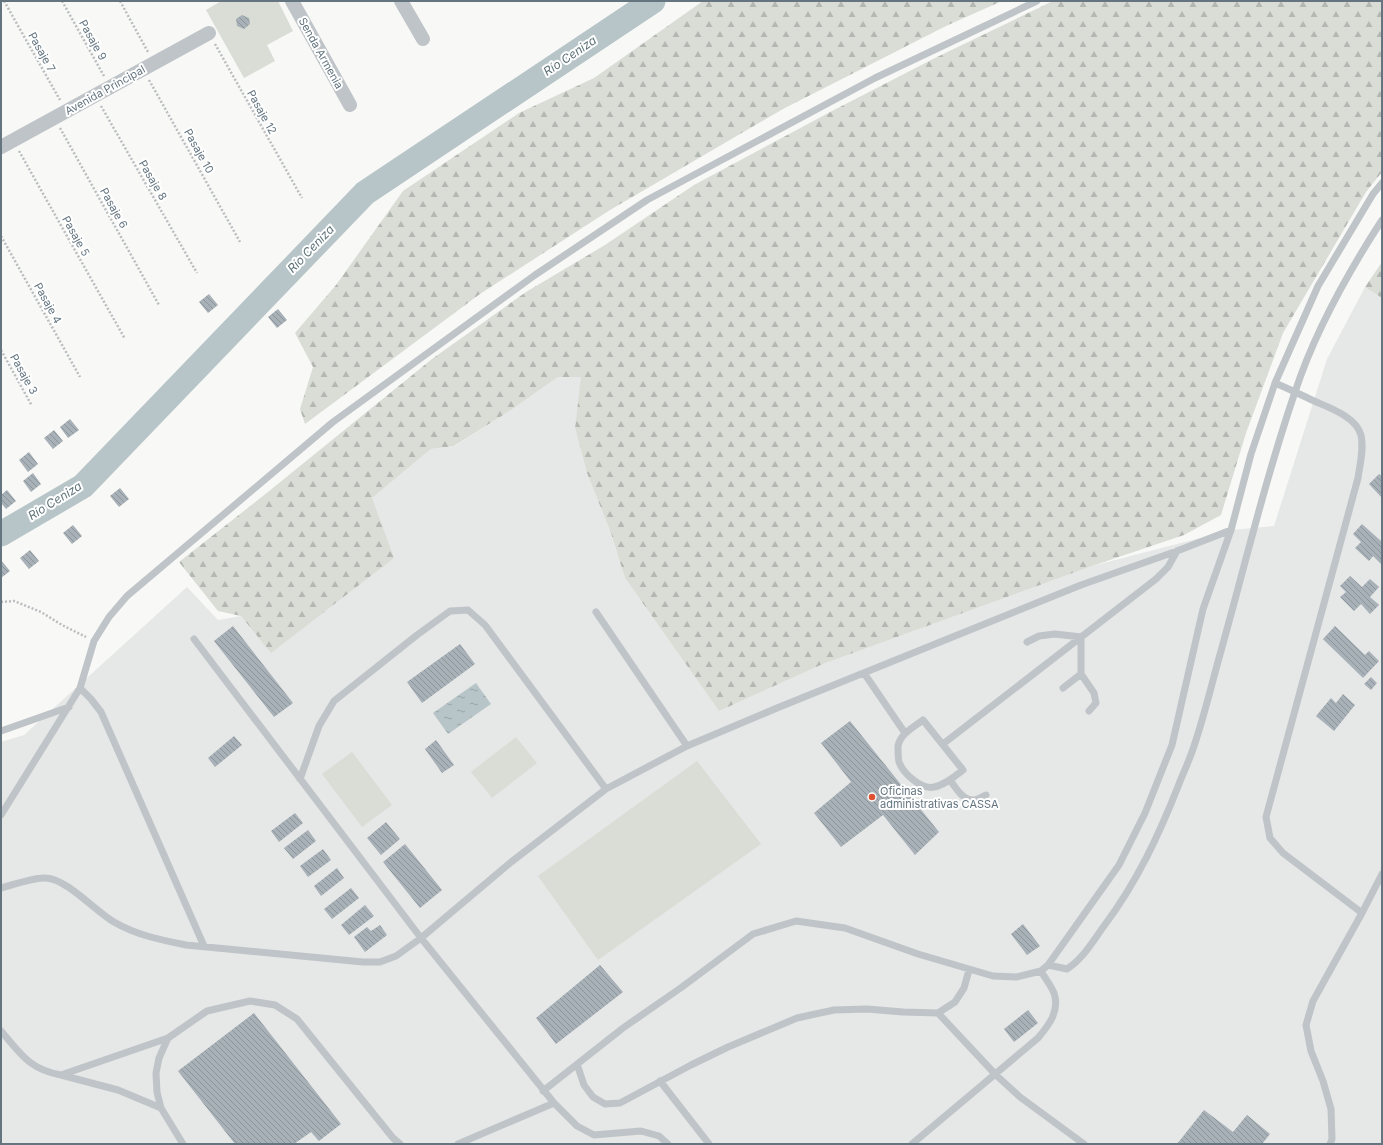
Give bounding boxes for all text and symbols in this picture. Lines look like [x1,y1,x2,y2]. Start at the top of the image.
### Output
street label: Senda Armenia [296,15,346,91]
street label: Pasaje 9 [76,17,110,63]
street label: Pasaje 7 [25,30,59,74]
water label: Río Ceniza [540,32,599,79]
street label: Avenida Principal [62,62,148,118]
street label: Pasaje 12 [244,87,280,137]
street label: Pasaje 10 [181,126,217,176]
street label: Pasaje 8 [136,157,170,203]
street label: Pasaje 6 [97,185,131,231]
street label: Pasaje 5 [59,213,93,259]
water label: Río Ceniza [284,222,337,276]
street label: Pasaje 4 [31,280,65,326]
street label: Pasaje 3 [7,351,41,397]
water label: Río Ceniza [25,478,84,523]
place label: Oficinas administrativas CASSA [880,784,999,811]
marker: Oficinas administrativas CASSA [867,792,877,802]

